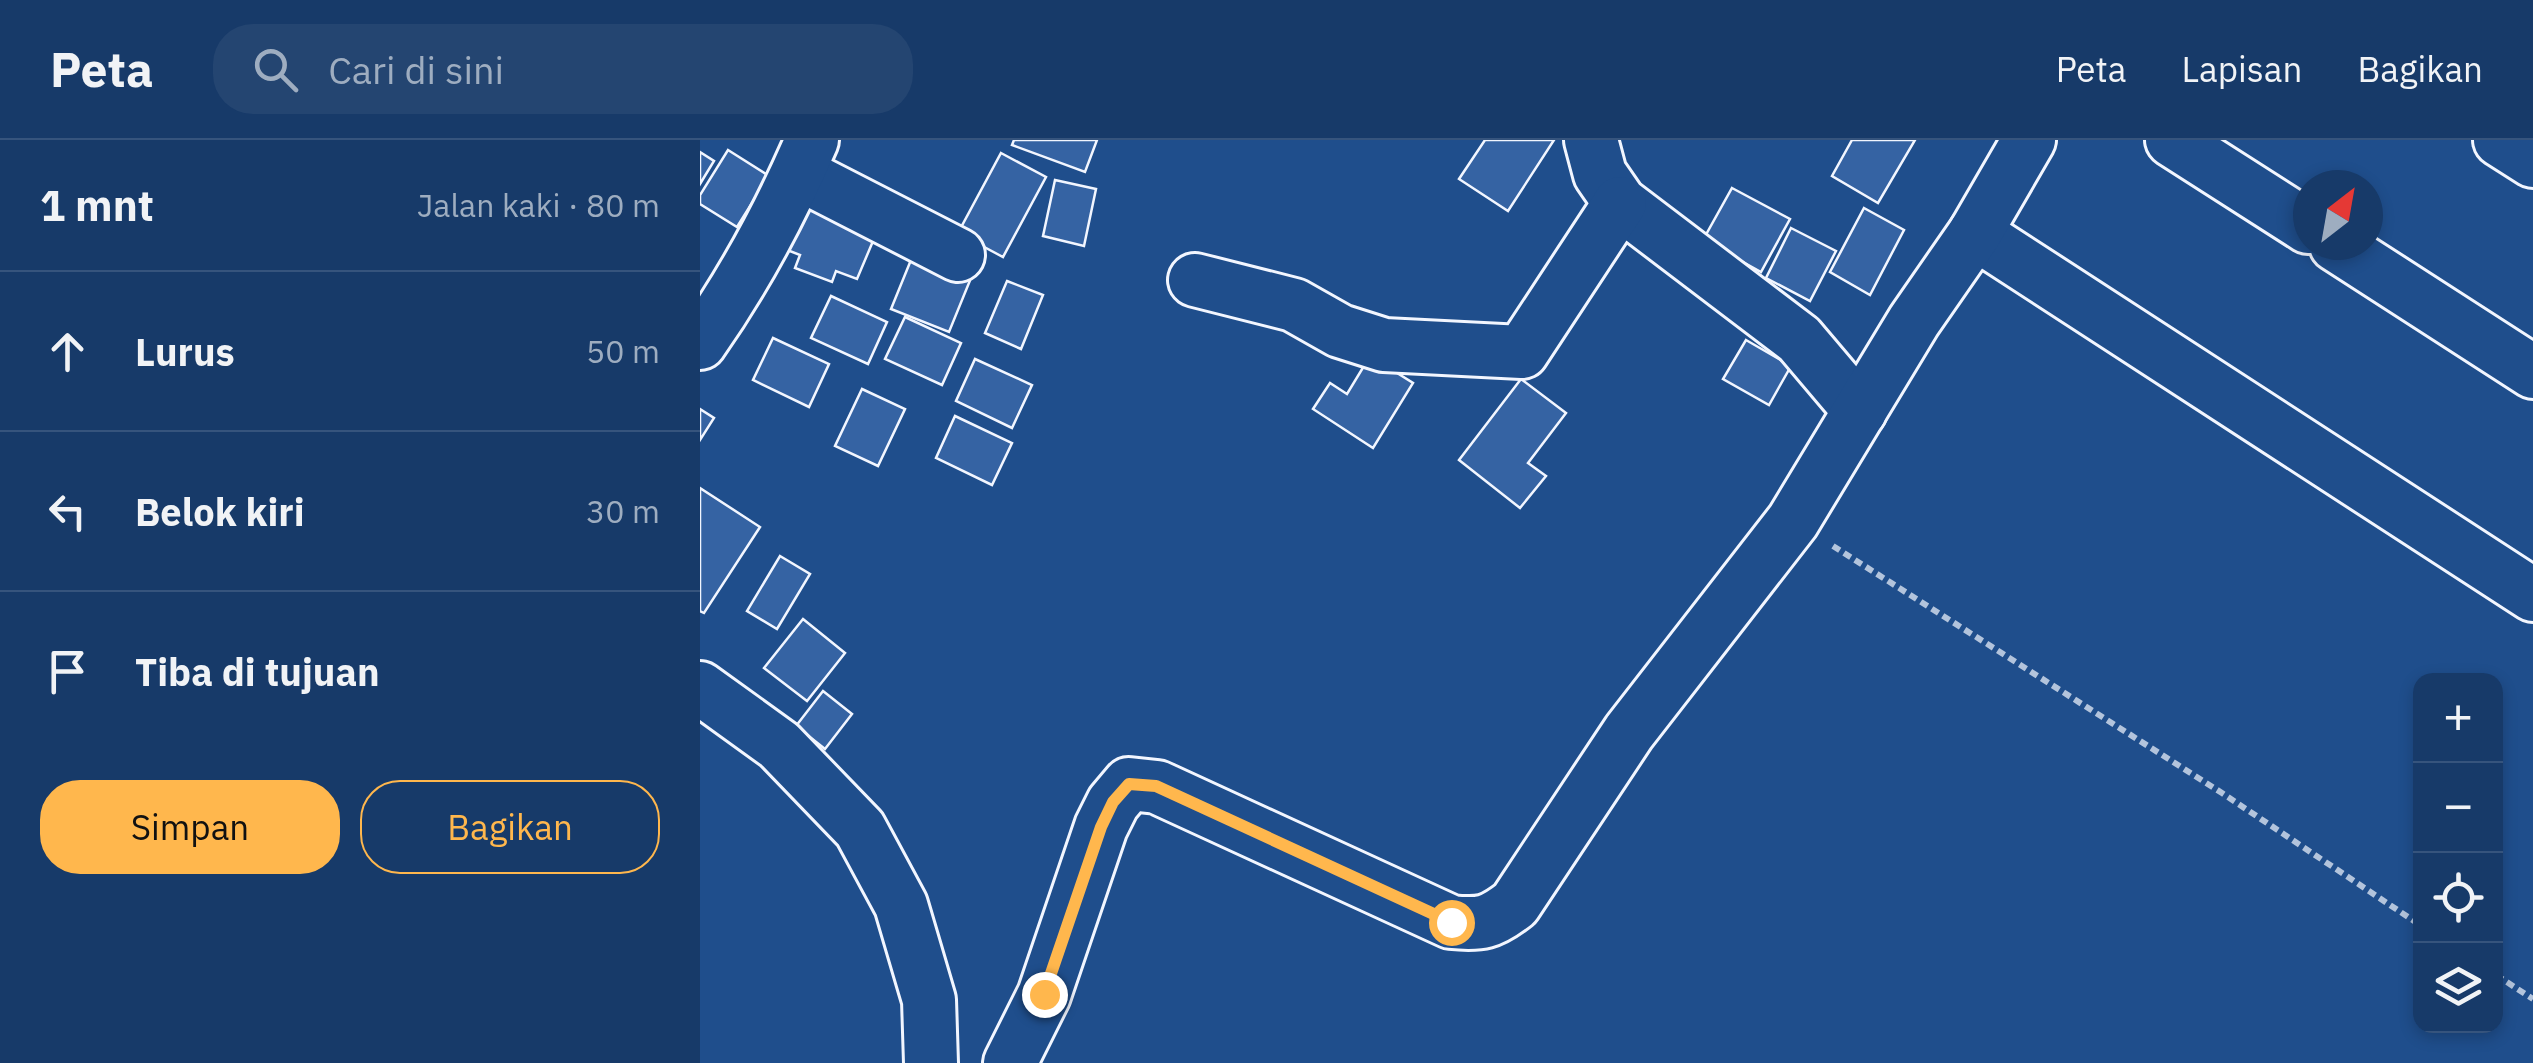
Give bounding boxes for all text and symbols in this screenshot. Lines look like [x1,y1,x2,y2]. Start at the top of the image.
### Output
search box [213,24,913,114]
text: Peta [50,38,153,100]
icon: search [248,42,303,97]
text: Cari di sini [328,45,504,94]
text: Peta [2056,46,2127,92]
text: Lapisan [2182,46,2302,92]
text: Bagikan [2357,46,2483,92]
north arrow [2293,170,2383,260]
text: 1 mnt [40,178,154,233]
text: Jalan kaki · 80 m [417,184,660,226]
icon: ahead [40,324,95,379]
text: Lurus [135,327,235,376]
text: 50 m [586,330,660,372]
icon: left [40,484,95,539]
text: Belok kiri [135,487,305,536]
text: 30 m [586,490,660,532]
icon: arrive [40,644,95,699]
text: Tiba di tujuan [135,647,380,696]
map controls [2413,673,2503,1033]
button: + [2413,673,2503,763]
button: − [2413,763,2503,853]
button: Simpan [40,780,340,874]
button: Bagikan [360,780,660,874]
button: locate [2413,853,2503,943]
route start [1429,900,1475,946]
button: layers [2413,943,2503,1033]
route end [1022,972,1068,1018]

